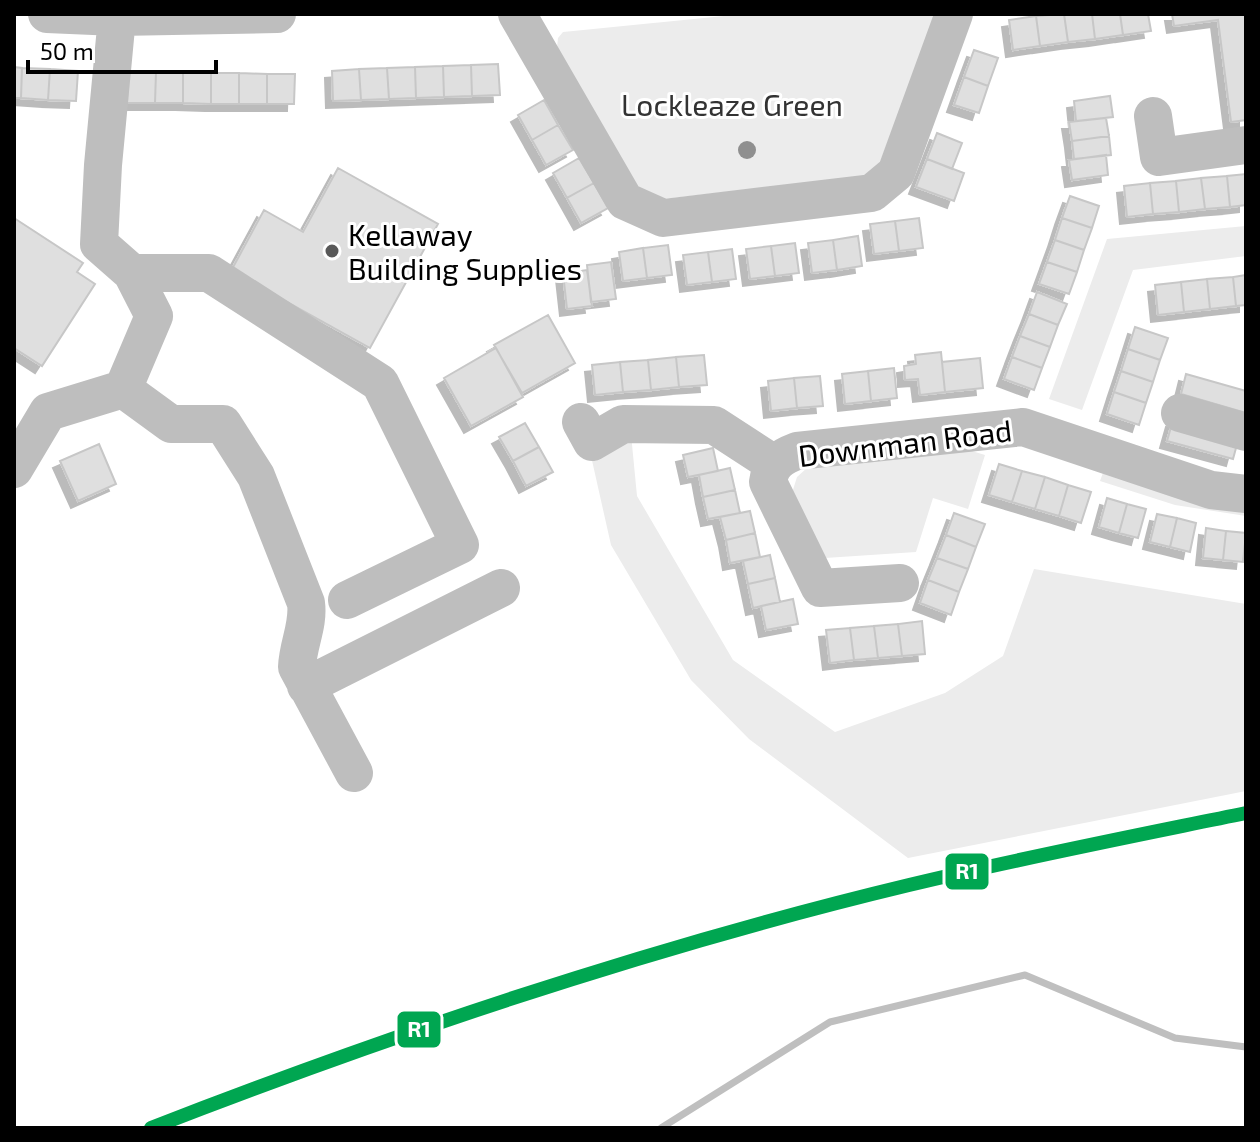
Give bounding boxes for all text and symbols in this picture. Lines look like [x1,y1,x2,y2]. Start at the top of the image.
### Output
scale bar [28,24,216,74]
text: 50 m [40,36,94,65]
park label: Lockleaze Green [621,86,843,122]
place label: Kellaway Building Supplies [348,216,582,286]
marker: Kellaway Building Supplies [323,242,341,260]
street label: Downman Road [796,411,1014,473]
line badge: R1 [944,852,990,891]
text: R1 [955,857,979,883]
line badge: R1 [396,1010,442,1049]
text: R1 [407,1015,431,1041]

